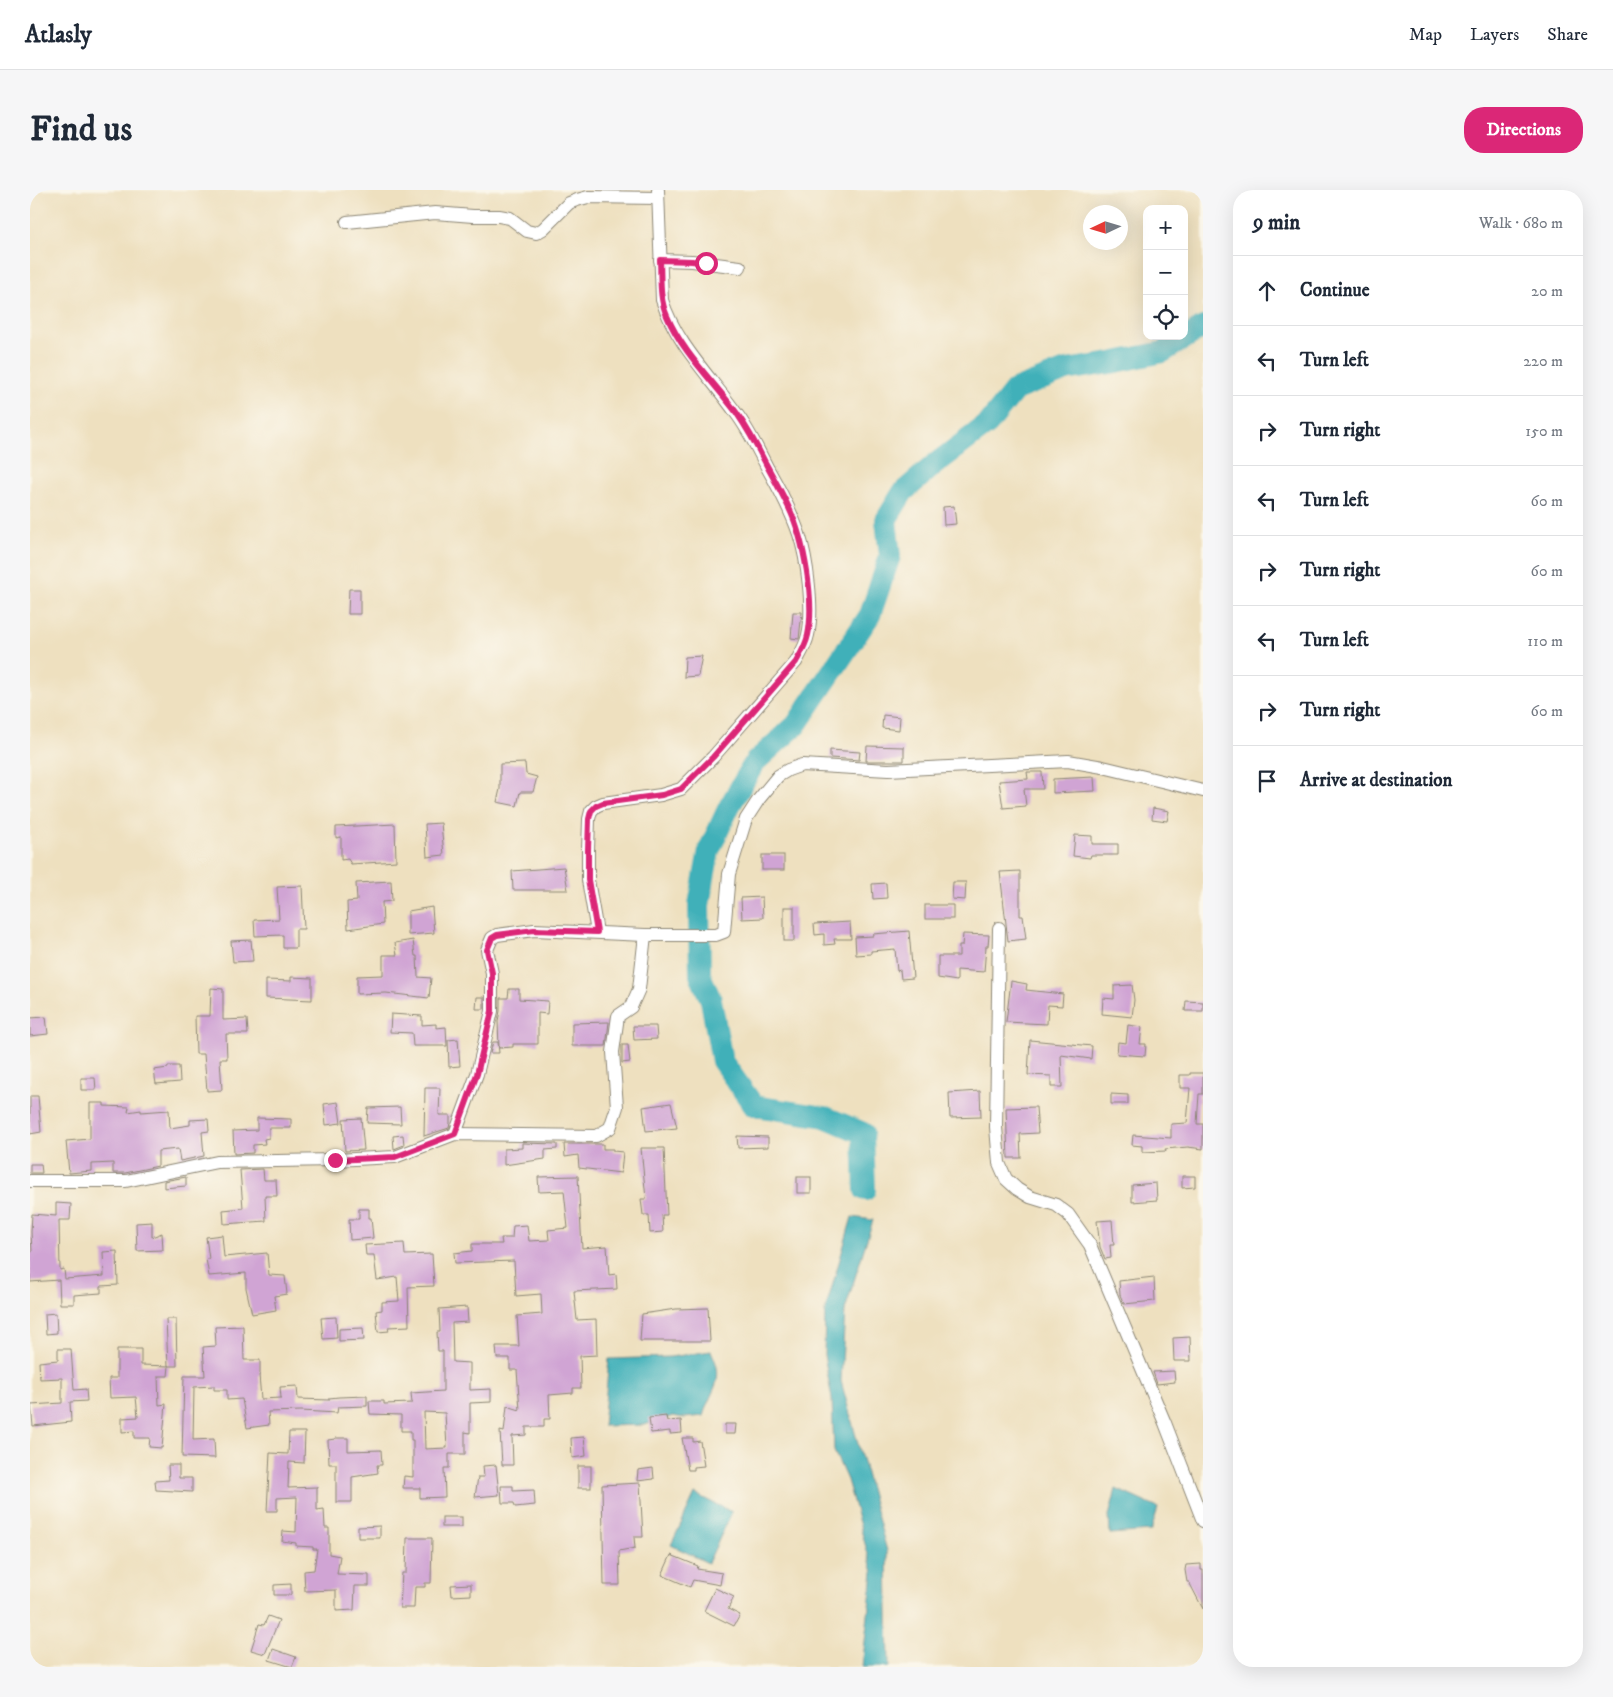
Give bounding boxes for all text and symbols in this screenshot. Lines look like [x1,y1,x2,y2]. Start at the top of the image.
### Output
text: Atlasly [25,20,92,50]
text: Map [1409,24,1442,46]
text: Layers [1470,24,1519,46]
text: Share [1547,24,1588,46]
button: Directions [1464,107,1583,153]
text: Find us [30,108,132,152]
north arrow [1083,205,1128,250]
map controls [1143,205,1188,340]
button: + [1143,205,1188,250]
text: 9 min [1253,210,1300,236]
text: Walk · 680 m [1479,213,1563,233]
button: − [1143,250,1188,295]
route start [695,252,718,275]
icon: ahead [1253,277,1281,305]
text: Continue [1300,279,1370,302]
text: 20 m [1531,281,1563,301]
button: locate [1143,295,1188,340]
icon: left [1253,347,1281,375]
text: Turn left [1300,349,1369,372]
text: 220 m [1523,351,1563,371]
icon: right [1253,417,1281,445]
text: Turn right [1300,419,1380,442]
text: 150 m [1525,421,1563,441]
icon: left [1253,487,1281,515]
text: Turn left [1300,489,1369,512]
text: 60 m [1531,491,1563,511]
icon: right [1253,557,1281,585]
text: Turn right [1300,559,1380,582]
text: 60 m [1531,561,1563,581]
icon: left [1253,627,1281,655]
text: Turn left [1300,629,1369,652]
text: 110 m [1527,631,1563,651]
icon: right [1253,697,1281,725]
text: Turn right [1300,699,1380,722]
text: 60 m [1531,701,1563,721]
icon: arrive [1253,767,1281,795]
text: Arrive at destination [1300,769,1452,792]
route end [324,1149,347,1172]

